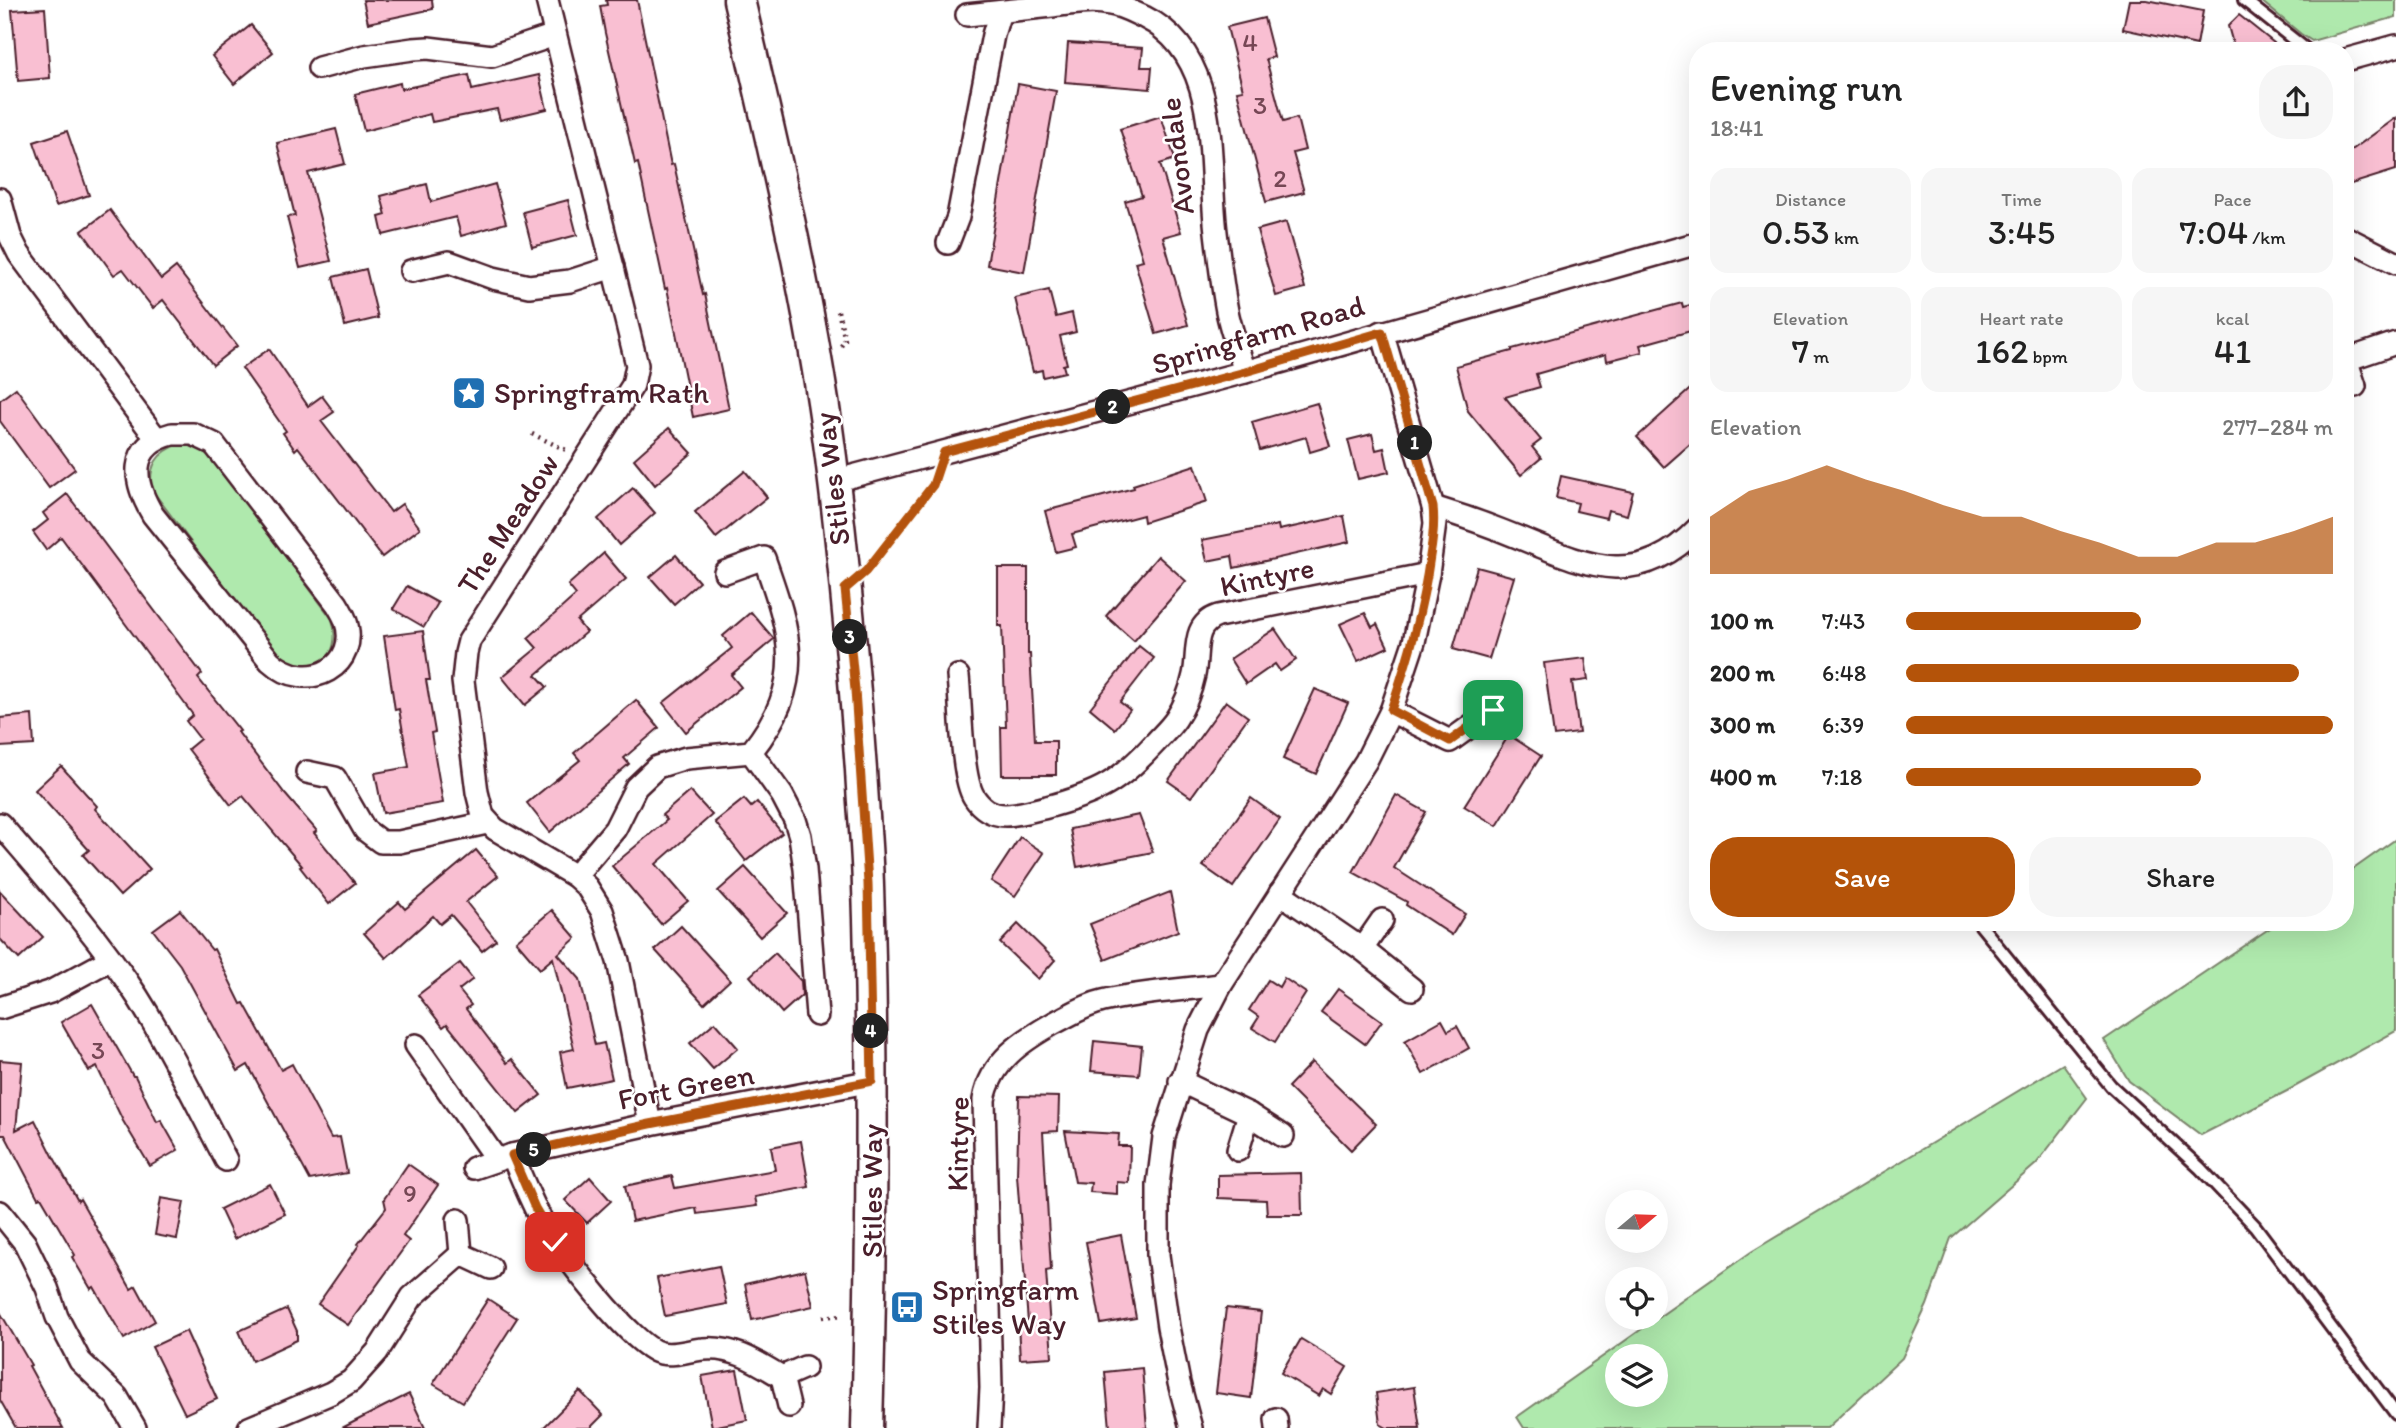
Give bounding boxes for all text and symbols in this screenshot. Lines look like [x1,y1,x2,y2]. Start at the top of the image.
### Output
house number: 4 [1242,26,1258,58]
text: Evening run [1710,65,1903,111]
button: share [2259,65,2333,139]
house number: 3 [1253,89,1267,121]
street label: Avondale [1151,95,1202,217]
text: 18:41 [1710,114,1763,142]
house number: 2 [1273,162,1287,194]
text: Distance [1775,188,1846,211]
text: Time [2001,188,2042,211]
text: Pace [2213,188,2252,211]
text: 0.53 [1762,211,1830,253]
text: 3:45 [1988,211,2055,253]
text: 7:04 [2180,211,2248,253]
text: km [1830,226,1859,249]
text: /km [2248,226,2285,249]
street label: Springfarm Road [1147,287,1368,383]
text: Elevation [1773,307,1848,330]
text: Heart rate [1979,307,2064,330]
text: kcal [2216,307,2249,330]
text: 7 [1792,330,1809,372]
text: 162 [1975,330,2028,372]
text: 41 [2214,330,2251,372]
text: m [1809,345,1829,368]
text: bpm [2028,345,2068,368]
place icon: Springfram Rath [450,374,488,412]
place label: Springfram Rath [494,374,709,411]
pin: 2 [1096,390,1130,424]
text: 2 [1108,395,1118,418]
street label: Stiles Way [805,410,858,548]
text: Elevation [1710,413,1801,441]
text: 277–284 m [2222,413,2333,441]
pin: 1 [1398,426,1432,460]
text: 1 [1410,431,1419,454]
street label: The Meadow [449,447,567,601]
street label: Kintyre [1216,549,1317,605]
text: 100 m [1710,607,1774,635]
text: 7:43 [1822,607,1865,635]
pin: 3 [832,620,868,654]
text: 3 [844,625,855,648]
text: 200 m [1710,659,1775,687]
text: 6:48 [1822,659,1866,687]
pin [1463,680,1523,740]
icon: arrive [1474,691,1512,729]
text: 300 m [1710,711,1775,739]
text: 6:39 [1822,711,1864,739]
text: 400 m [1710,763,1777,791]
text: 7:18 [1822,763,1862,791]
button: Save [1710,837,2015,917]
button: Share [2029,837,2333,917]
pin: 4 [854,1014,888,1048]
text: 4 [865,1019,876,1042]
house number: 3 [91,1034,105,1066]
street label: Fort Green [615,1055,757,1118]
street label: Kintyre [938,1096,977,1192]
street label: Stiles Way [853,1124,890,1258]
pin: 5 [516,1132,552,1168]
text: 5 [529,1138,538,1161]
house number: 9 [403,1177,417,1209]
north arrow [1605,1190,1668,1253]
map controls [1605,1190,1668,1407]
pin [525,1212,585,1272]
icon: check [536,1223,574,1261]
button: locate [1605,1267,1668,1330]
place label: Springfarm Stiles Way [932,1271,1079,1342]
bus stop icon: Springfarm Stiles Way [888,1288,926,1326]
button: layers [1605,1344,1668,1407]

